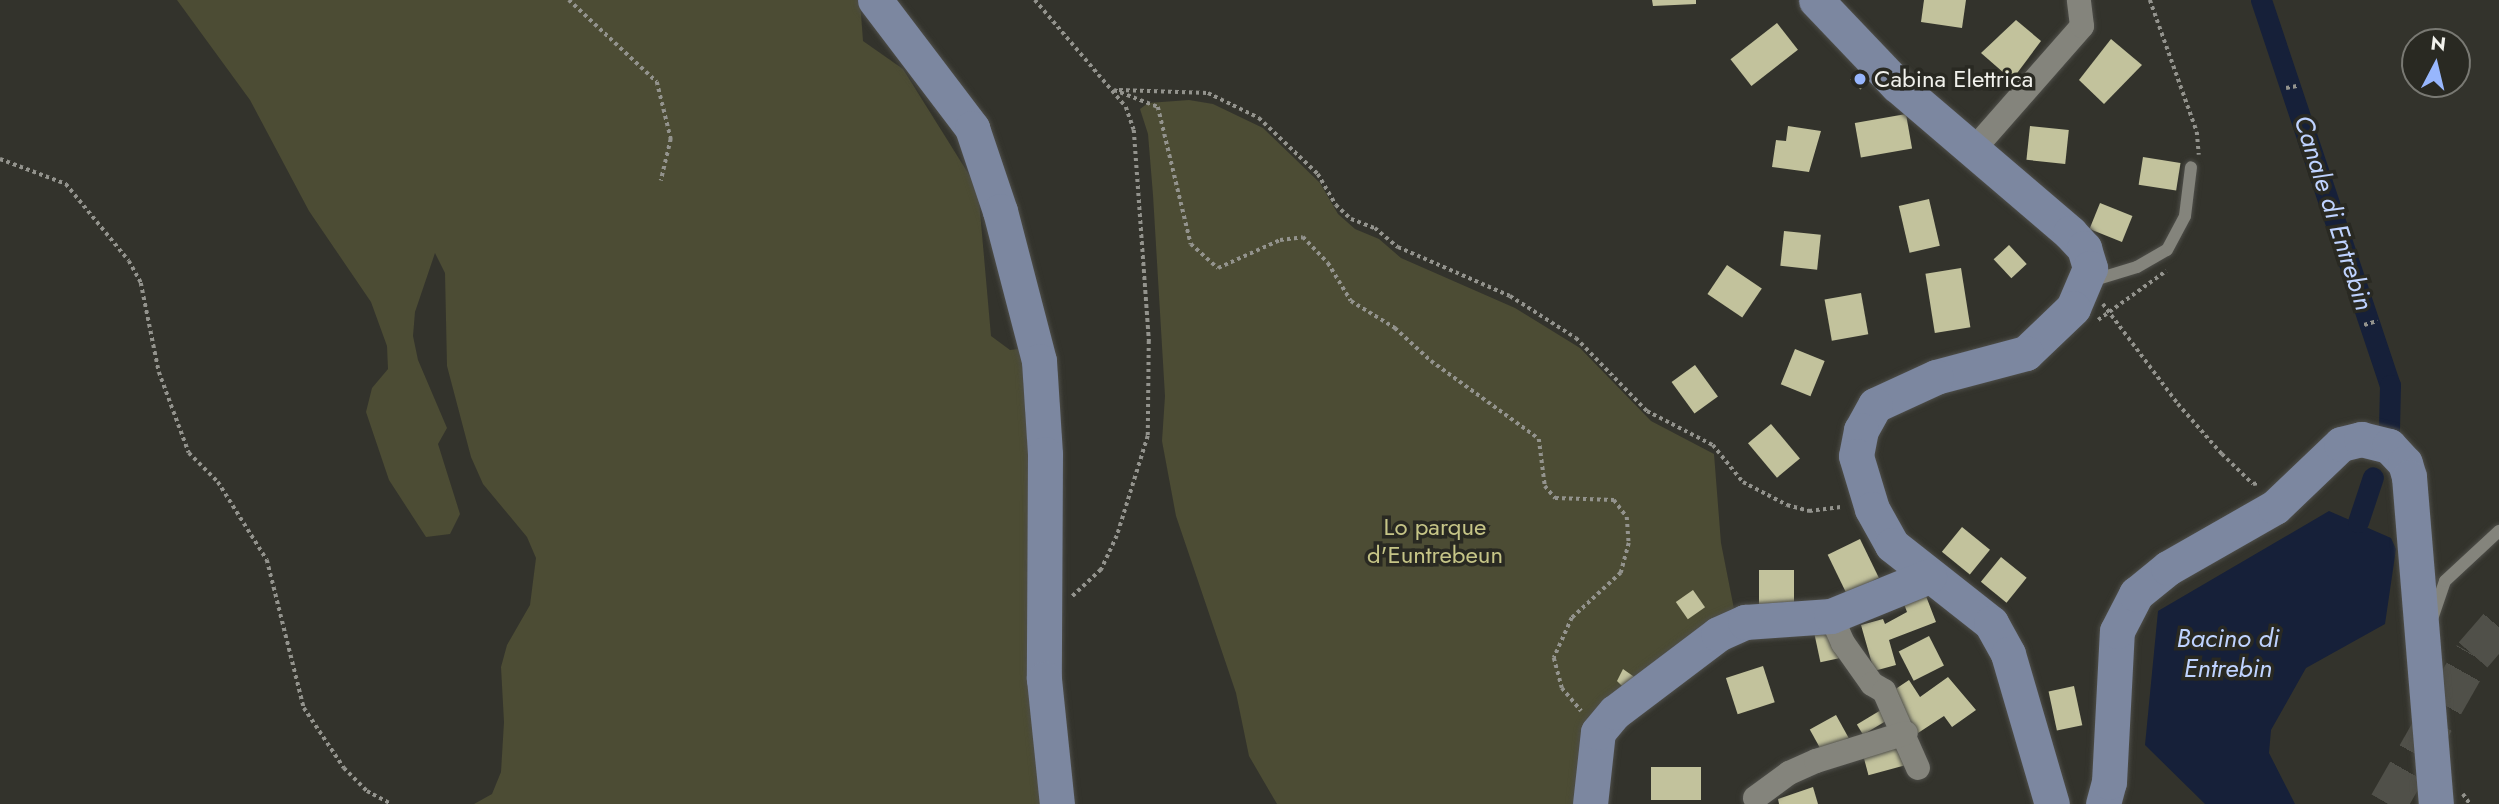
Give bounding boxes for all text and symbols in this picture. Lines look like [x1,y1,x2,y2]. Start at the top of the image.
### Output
north arrow [2401,28,2471,98]
text: N [2429,29,2448,58]
place label: Cabina Elettrica [1874,65,2033,93]
marker: Cabina Elettrica [1852,71,1868,87]
water label: Canale di Entrebin [2287,112,2379,314]
park label: Lo parque d'Euntrebeun [1367,513,1503,569]
water label: Bacino di Entrebin [2177,623,2279,684]

